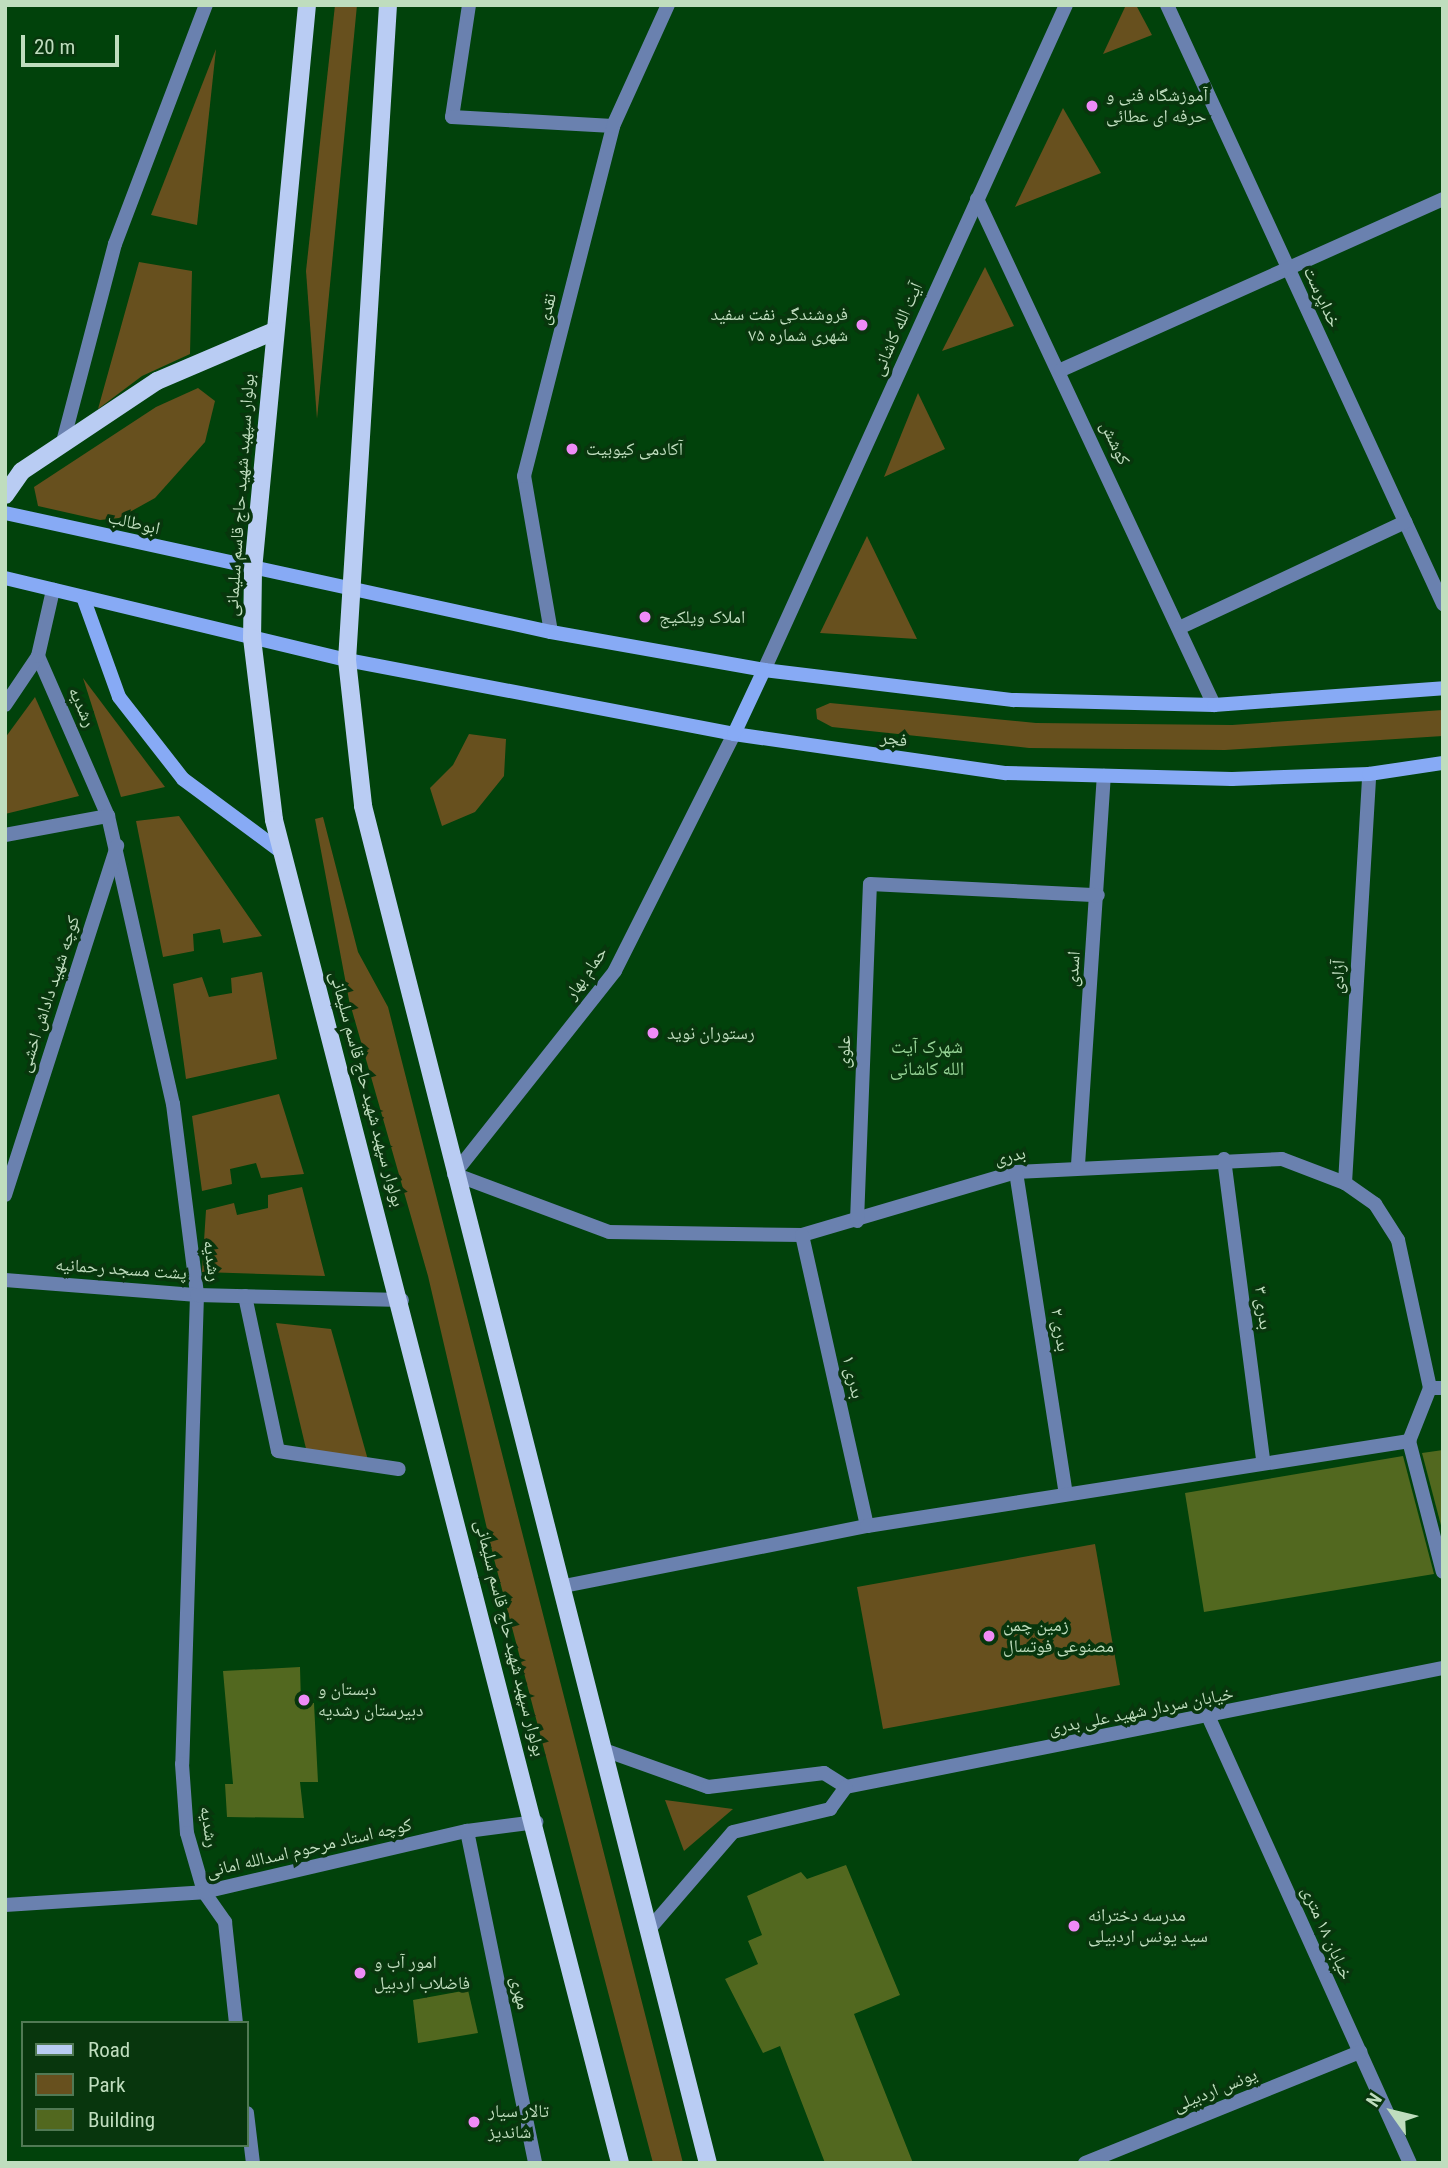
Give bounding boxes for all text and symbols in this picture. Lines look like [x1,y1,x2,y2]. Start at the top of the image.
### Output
scale bar [24,21,122,65]
text: 20 m [34,35,75,59]
place label: آموزشگاه فنی و حرفه ای عطائی [1106,85,1208,128]
marker: آموزشگاه فنی و حرفه ای عطائی [1084,98,1100,114]
street label: خداپرست [1299,263,1345,331]
street label: آیت الله کاشانی [867,279,927,379]
street label: نقدی [533,291,561,327]
place label: فروشندگی نفت سفید شهری شماره ۷۵ [711,304,848,346]
marker: فروشندگی نفت سفید شهری شماره ۷۵ [854,317,870,333]
street label: بولوار سپهبد شهید حاج قاسم سلیمانی [221,373,259,617]
street label: کوشش [1095,418,1135,468]
place label: آکادمی کیوبیت [586,438,683,460]
marker: آکادمی کیوبیت [564,441,580,457]
street label: ابوطالب [106,507,162,539]
place label: املاک ویلکیج [659,606,745,628]
marker: املاک ویلکیج [637,609,653,625]
street label: رشدیه [64,684,100,730]
street label: فجر [879,726,909,752]
street label: کوچه شهید داداش اخشی [13,913,85,1075]
street label: حمام بهار [560,942,612,1004]
street label: اسدی [1061,950,1085,988]
street label: آزادی [1326,959,1350,995]
street label: بولوار سپهبد شهید حاج قاسم سلیمانی [325,969,409,1209]
place label: رستوران نوید [667,1022,755,1044]
marker: رستوران نوید [645,1025,661,1041]
street label: علوی [833,1035,855,1069]
district label: شهرک آیت الله کاشانی [890,1036,964,1080]
street label: بدری [992,1142,1028,1170]
street label: رشدیه [199,1239,225,1283]
street label: پشت مسجد رحمانیه [55,1254,187,1284]
street label: بدری ۳ [1250,1285,1276,1331]
street label: بدری ۲ [1046,1307,1074,1353]
street label: بدری ۱ [838,1353,868,1401]
street label: بولوار سپهبد شهید حاج قاسم سلیمانی [470,1517,550,1759]
place label: زمین چمن مصنوعی فوتسال [1003,1615,1114,1658]
marker: زمین چمن مصنوعی فوتسال [981,1628,997,1644]
place label: دبستان و دبیرستان رشدیه [318,1679,423,1722]
street label: خیابان سردار شهید علی بدری [1047,1682,1235,1740]
marker: دبستان و دبیرستان رشدیه [296,1692,312,1708]
street label: رشدیه [195,1805,223,1849]
street label: کوچه استاد مرحوم اسدالله امانی [204,1814,414,1882]
street label: خیابان ۱۸ متری [1297,1883,1357,1983]
place label: مدرسه دخترانه سید یونس اردبیلی [1088,1905,1208,1948]
marker: مدرسه دخترانه سید یونس اردبیلی [1066,1918,1082,1934]
place label: امور آب و فاضلاب اردبیل [374,1952,470,1994]
marker: امور آب و فاضلاب اردبیل [352,1965,368,1981]
street label: مهری [506,1974,534,2012]
legend [21,2021,248,2147]
text: Road [88,2038,130,2062]
street label: یونس اردبیلی [1170,2063,1260,2117]
text: Park [88,2073,125,2097]
north arrow [1357,2077,1427,2147]
text: N [1361,2089,1387,2111]
place label: تالار سیار شاندیز [488,2101,549,2144]
text: Building [88,2108,155,2132]
marker: تالار سیار شاندیز [466,2114,482,2130]

